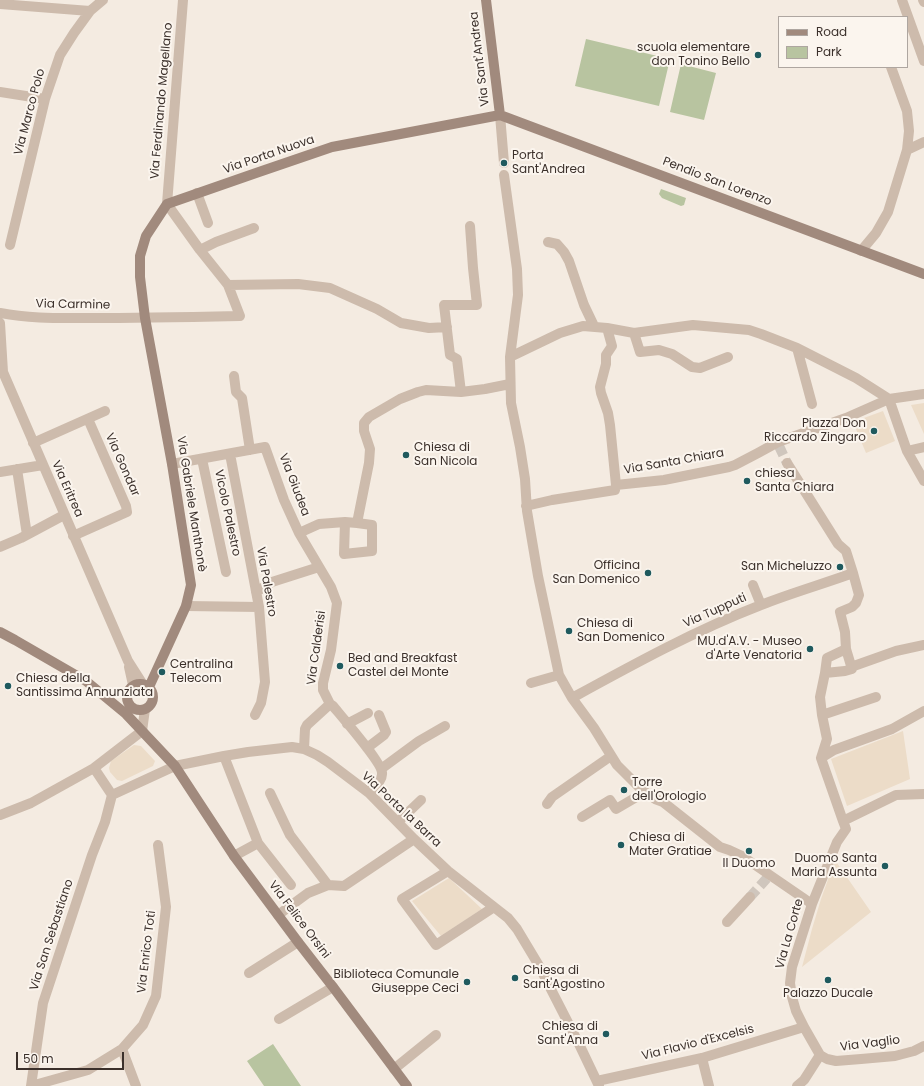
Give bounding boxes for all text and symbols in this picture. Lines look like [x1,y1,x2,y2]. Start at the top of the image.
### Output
street label: Via Sant'Andrea [467,11,493,107]
legend [778,16,908,68]
street label: Via Ferdinando Magellano [148,22,176,180]
text: Road [816,23,847,40]
place label: scuola elementare don Tonino Bello [637,41,750,69]
text: Park [816,43,842,60]
marker: scuola elementare don Tonino Bello [753,50,763,60]
street label: Via Marco Polo [12,67,48,157]
street label: Via Porta Nuova [221,133,317,177]
place label: Porta Sant'Andrea [512,149,585,177]
street label: Pendio San Lorenzo [660,155,774,209]
marker: Porta Sant'Andrea [499,158,509,168]
street label: Via Carmine [36,297,110,313]
place label: Piazza Don Riccardo Zingaro [764,417,866,445]
marker: Piazza Don Riccardo Zingaro [869,426,879,436]
street label: Via Gondar [102,431,142,499]
street label: Via Gabriele Manthonè [173,435,209,573]
place label: Chiesa di San Nicola [414,441,477,469]
street label: Via Santa Chiara [623,446,725,478]
marker: Chiesa di San Nicola [401,450,411,460]
street label: Via Giudea [275,452,313,518]
street label: Via Eritrea [48,459,86,519]
place label: chiesa Santa Chiara [755,467,834,495]
street label: Vicolo Palestro [211,468,243,558]
marker: chiesa Santa Chiara [742,476,752,486]
street label: Via Palestro [253,546,279,618]
place label: Officina San Domenico [552,559,640,587]
place label: San Micheluzzo [741,560,832,574]
marker: San Micheluzzo [835,562,845,572]
marker: Officina San Domenico [643,568,653,578]
street label: Via Tupputi [681,591,749,631]
street label: Via Calderisi [305,610,329,686]
place label: Chiesa di San Domenico [577,617,665,645]
marker: Chiesa di San Domenico [564,626,574,636]
place label: MU.d'A.V. - Museo d'Arte Venatoria [697,635,802,663]
marker: MU.d'A.V. - Museo d'Arte Venatoria [805,644,815,654]
place label: Bed and Breakfast Castel del Monte [348,652,457,680]
place label: Centralina Telecom [170,658,233,686]
marker: Bed and Breakfast Castel del Monte [335,661,345,671]
marker: Centralina Telecom [157,667,167,677]
place label: Chiesa della Santissima Annunziata [16,672,153,700]
marker: Chiesa della Santissima Annunziata [3,681,13,691]
street label: Via Porta la Barra [358,769,444,851]
place label: Torre dell'Orologio [632,776,706,804]
marker: Torre dell'Orologio [619,785,629,795]
place label: Chiesa di Mater Gratiae [629,831,712,859]
marker: Chiesa di Mater Gratiae [616,840,626,850]
marker: Il Duomo [744,846,754,856]
place label: Duomo Santa Maria Assunta [791,852,877,880]
place label: Il Duomo [723,857,775,871]
marker: Duomo Santa Maria Assunta [880,861,890,871]
street label: Via San Sebastiano [27,878,77,992]
street label: Via Felice Orsini [265,878,333,962]
street label: Via La Corte [773,897,807,971]
street label: Via Enrico Toti [135,910,159,994]
place label: Chiesa di Sant'Agostino [523,964,605,992]
place label: Biblioteca Comunale Giuseppe Ceci [333,968,459,996]
marker: Chiesa di Sant'Agostino [510,973,520,983]
marker: Palazzo Ducale [823,975,833,985]
marker: Biblioteca Comunale Giuseppe Ceci [462,977,472,987]
place label: Palazzo Ducale [783,987,873,1001]
place label: Chiesa di Sant'Anna [537,1020,598,1048]
street label: Via Flavio d'Excelsis [640,1022,756,1064]
marker: Chiesa di Sant'Anna [601,1029,611,1039]
street label: Via Vaglio [839,1033,901,1055]
scale bar [18,1044,126,1070]
text: 50 m [23,1050,54,1067]

